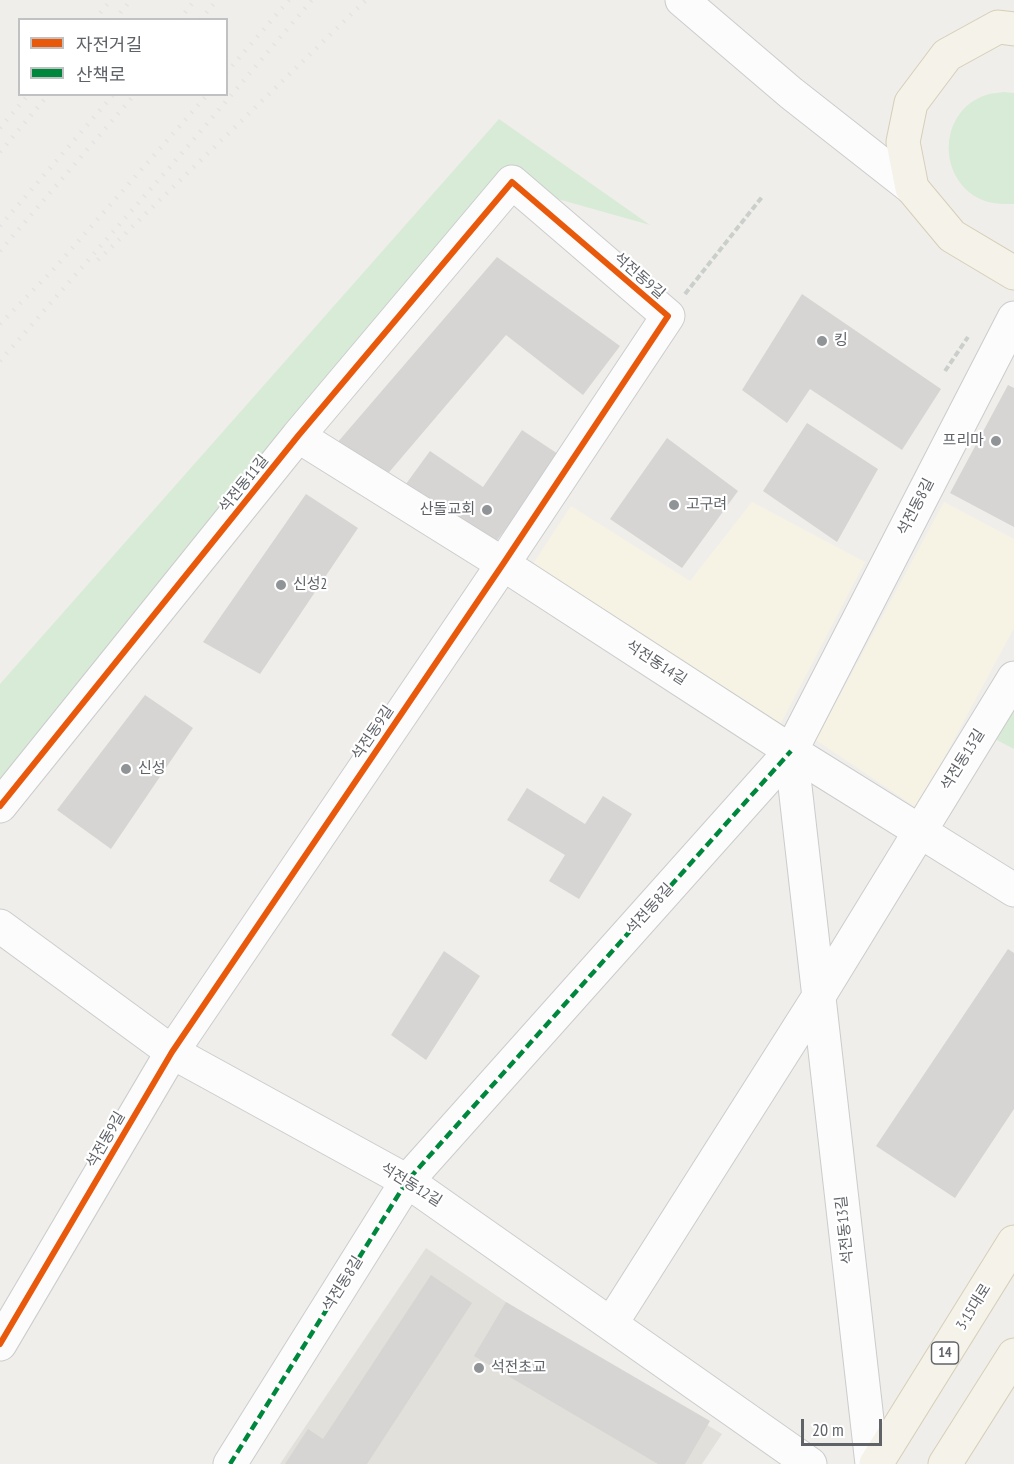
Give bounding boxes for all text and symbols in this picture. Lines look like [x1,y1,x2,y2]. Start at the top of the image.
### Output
legend [18,18,228,96]
text: 자전거길 [76,33,142,56]
text: 산책로 [76,63,126,86]
street label: 석전동9길 [610,249,668,303]
place label: 킹 [834,332,848,350]
marker: 킹 [815,334,829,348]
place label: 프리마 [943,432,984,450]
marker: 프리마 [989,434,1003,448]
street label: 석전동11길 [215,452,273,516]
street label: 석전동8길 [894,475,938,539]
place label: 고구려 [686,496,727,514]
marker: 고구려 [667,498,681,512]
place label: 산돌교회 [420,501,475,519]
marker: 산돌교회 [480,503,494,517]
place label: 신성2 [293,576,327,594]
marker: 신성2 [274,578,288,592]
street label: 석전동14길 [622,637,690,689]
street label: 석전동9길 [348,702,398,764]
street label: 석전동13길 [937,726,989,794]
place label: 신성 [138,760,166,778]
marker: 신성 [119,762,133,776]
street label: 석전동8길 [623,880,677,938]
street label: 석전동9길 [83,1109,129,1171]
street label: 석전동12길 [377,1159,445,1211]
street label: 석전동13길 [832,1195,858,1265]
street label: 석전동8길 [319,1253,367,1315]
street label: 3·15대로 [953,1281,995,1333]
road number: 14 [932,1342,958,1364]
place label: 석전초교 [491,1359,546,1377]
marker: 석전초교 [472,1361,486,1375]
scale bar [804,1407,885,1445]
text: 20 m [812,1418,844,1441]

